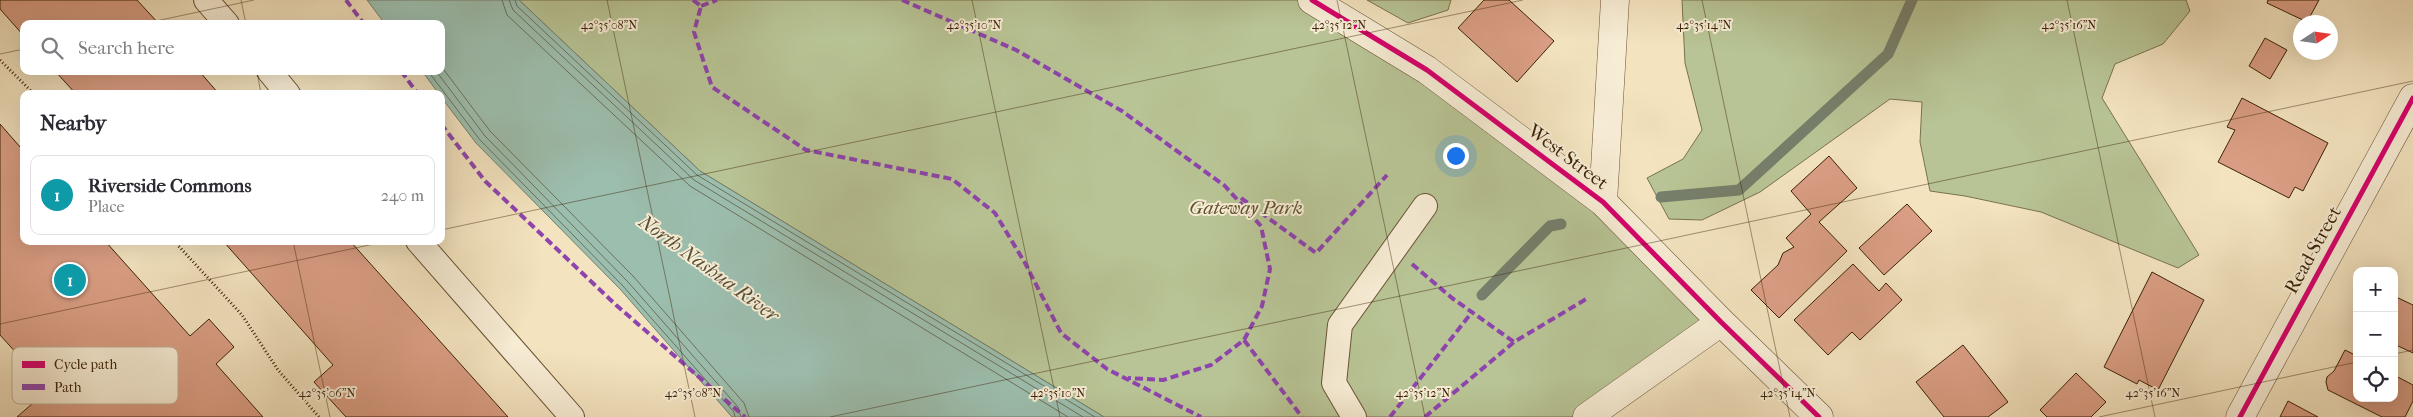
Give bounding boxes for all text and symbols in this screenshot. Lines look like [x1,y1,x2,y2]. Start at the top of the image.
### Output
north arrow [2293,15,2338,60]
text: 42°35'08"N [581,18,637,32]
text: 42°35'10"N [947,18,1001,32]
text: 42°35'12"N [1312,18,1366,32]
text: 42°35'14"N [1676,18,1732,32]
text: 42°35'16"N [2042,18,2096,32]
search box [20,20,445,75]
icon: search [38,34,66,62]
text: Search here [78,37,174,59]
text: Nearby [40,111,106,135]
street label: West Street [1523,119,1613,194]
your location [1443,143,1469,169]
text: Riverside Commons [88,175,251,197]
text: 1 [54,186,60,205]
text: 240 m [381,186,424,205]
text: Place [88,197,124,216]
park label: Gateway Park [1189,197,1303,219]
street label: Read Street [2280,202,2346,297]
water label: North Nashua River [634,209,785,328]
pin: 1 [54,261,86,299]
map controls [2353,267,2398,402]
button: + [2353,267,2398,312]
button: − [2353,312,2398,357]
legend [12,347,178,404]
text: Cycle path [54,356,118,373]
button: locate [2353,357,2398,402]
text: Path [54,379,82,396]
text: 42°35'06"N [298,386,356,400]
text: 42°35'08"N [665,386,721,400]
text: 42°35'10"N [1031,386,1085,400]
text: 42°35'12"N [1396,386,1450,400]
text: 42°35'14"N [1760,386,1816,400]
text: 42°35'16"N [2126,386,2180,400]

